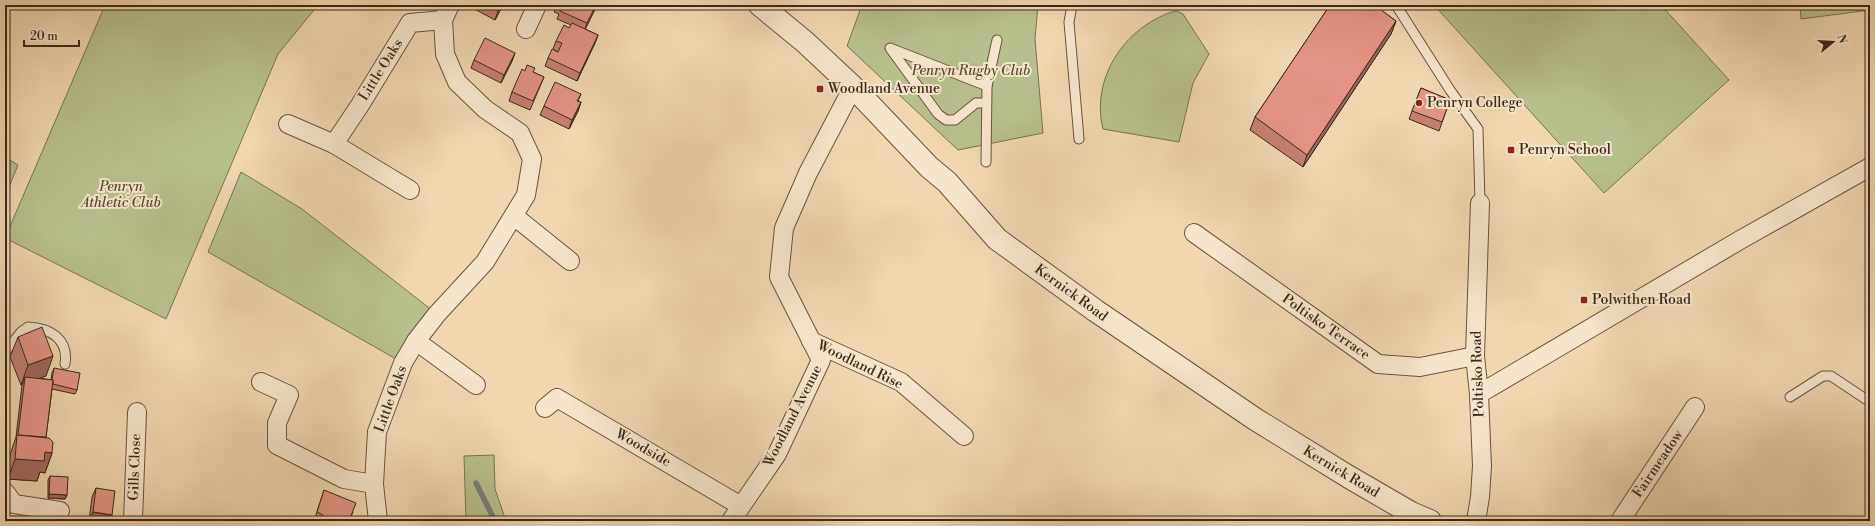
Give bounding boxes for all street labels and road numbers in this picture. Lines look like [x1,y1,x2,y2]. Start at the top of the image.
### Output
street label: Little Oaks [355,36,407,104]
street label: Kernick Road [1031,260,1111,326]
street label: Poltisko Terrace [1278,290,1374,364]
street label: Poltisko Road [1467,330,1489,418]
street label: Woodland Rise [813,336,906,394]
street label: Woodland Avenue [759,362,826,471]
street label: Little Oaks [371,363,411,435]
street label: Woodside [611,424,674,471]
street label: Fairmeadow [1629,426,1687,501]
street label: Gills Close [125,433,145,501]
street label: Kernick Road [1299,442,1383,502]

